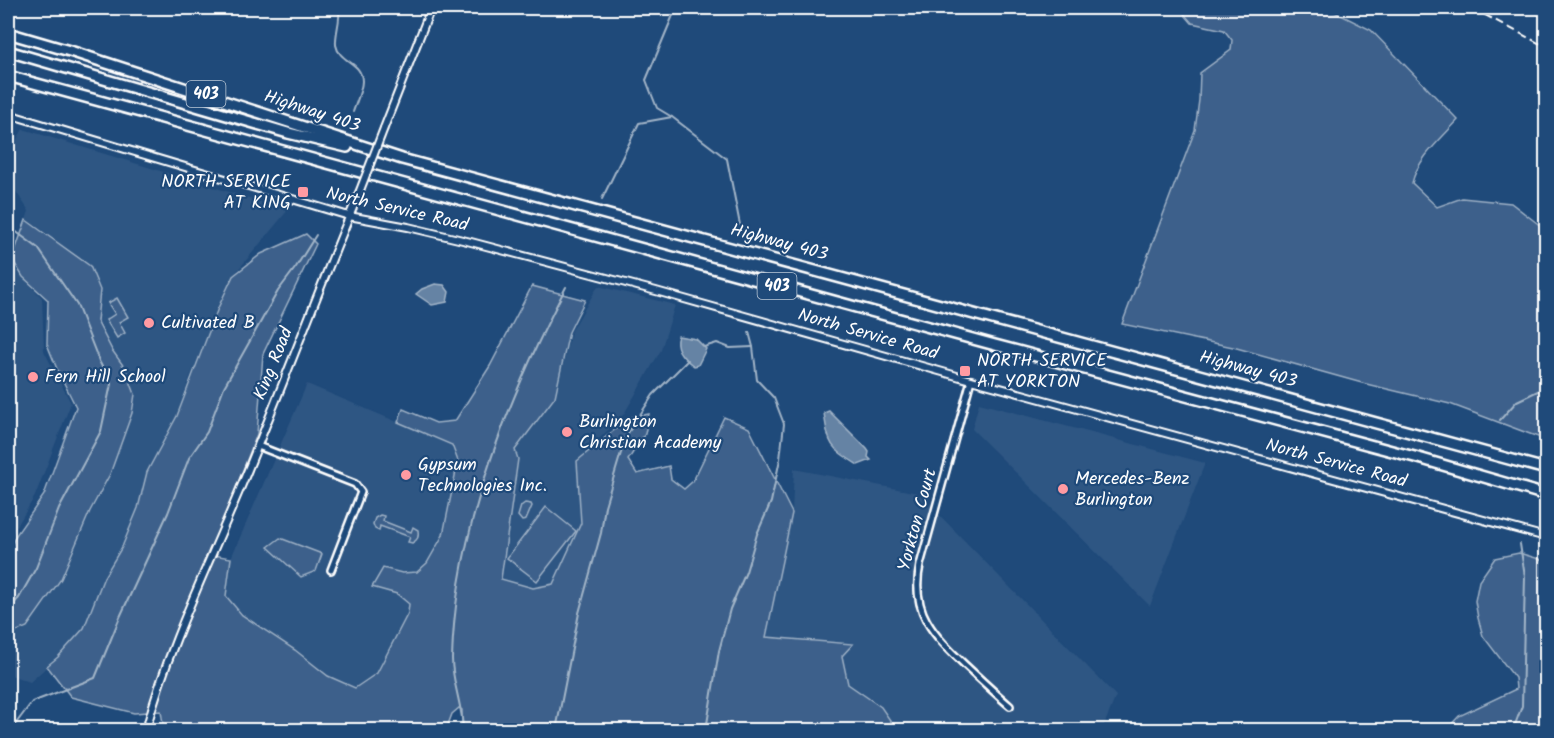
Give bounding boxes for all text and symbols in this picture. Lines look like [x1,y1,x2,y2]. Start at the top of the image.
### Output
road number: 403 [186,81,226,107]
street label: Highway 403 [260,83,364,141]
place label: NORTH SERVICE AT KING [161,168,291,218]
street label: North Service Road [323,180,472,241]
marker: NORTH SERVICE AT KING [296,185,310,199]
street label: Highway 403 [727,216,831,270]
road number: 403 [758,273,796,299]
street label: North Service Road [794,301,943,369]
place label: Cultivated B [161,309,255,338]
marker: Cultivated B [142,316,156,330]
street label: King Road [246,322,302,405]
street label: Highway 403 [1196,343,1300,397]
place label: NORTH SERVICE AT YORKTON [977,347,1107,397]
place label: Fern Hill School [45,363,166,392]
marker: NORTH SERVICE AT YORKTON [958,364,972,378]
marker: Fern Hill School [26,370,40,384]
place label: Burlington Christian Academy [579,408,722,458]
marker: Burlington Christian Academy [560,425,574,439]
street label: North Service Road [1262,431,1411,497]
place label: Gypsum Technologies Inc. [418,451,547,501]
street label: Yorkton Court [890,464,946,575]
place label: Mercedes-Benz Burlington [1075,465,1190,515]
marker: Gypsum Technologies Inc. [399,468,413,482]
marker: Mercedes-Benz Burlington [1056,482,1070,496]

